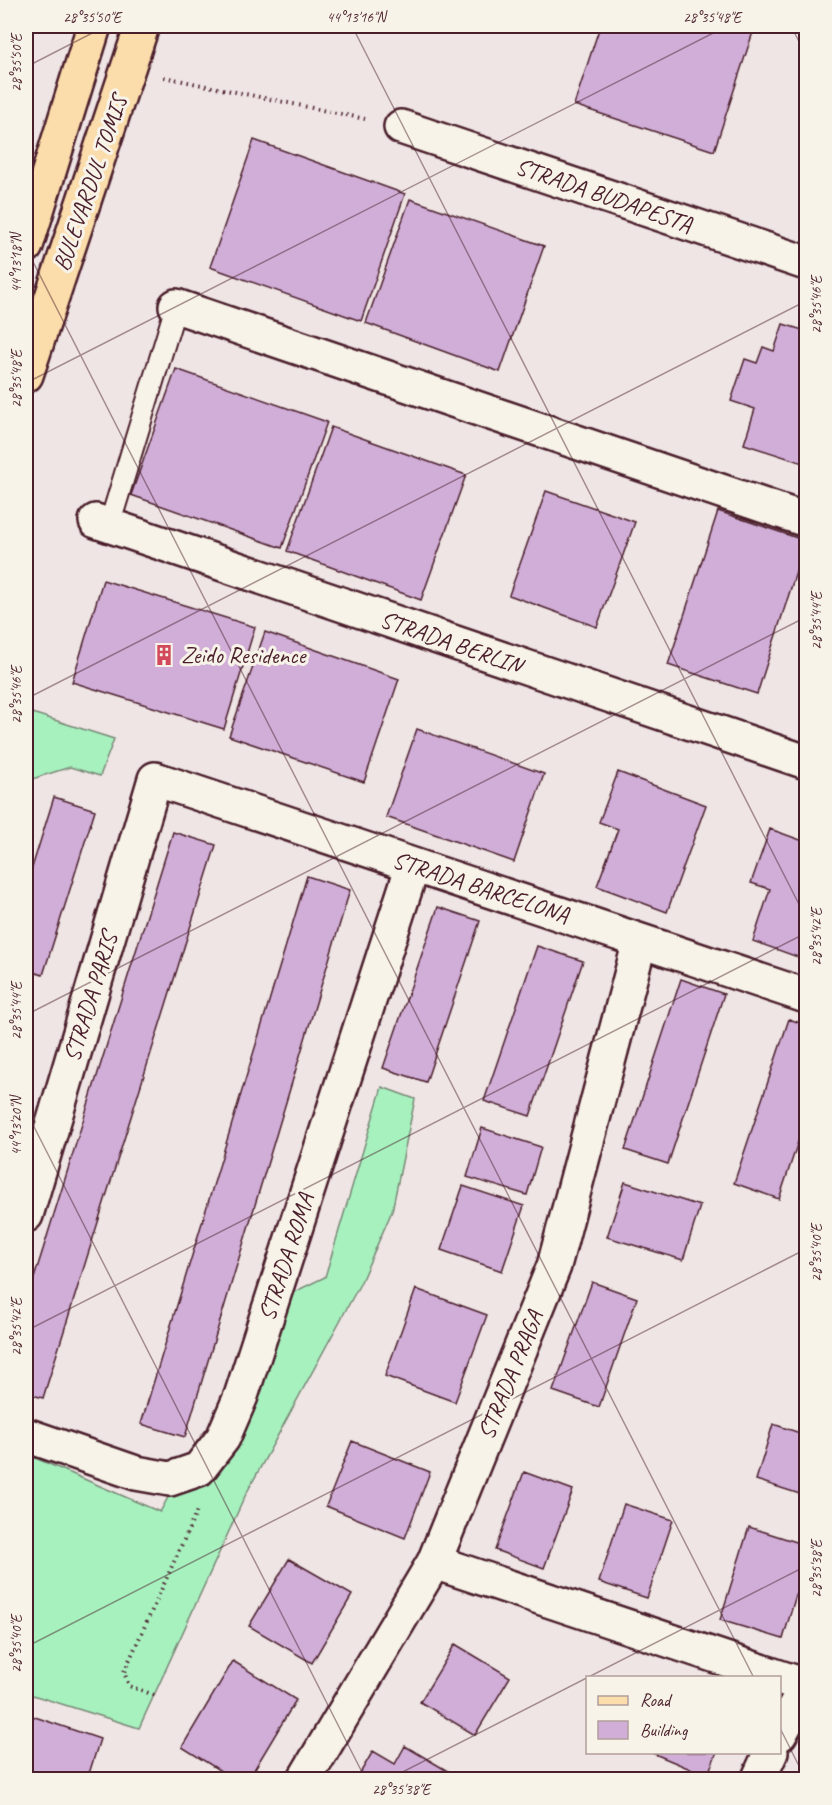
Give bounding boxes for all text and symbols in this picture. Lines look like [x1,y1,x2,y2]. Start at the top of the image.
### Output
text: 28°35'50"E [63,8,123,27]
text: 44°13'16"N [326,8,389,27]
text: 28°35'48"E [683,8,743,27]
text: 28°35'50"E [7,32,26,92]
street label: BULEVARDUL TOMIS [46,88,135,275]
street label: STRADA BUDAPESTA [512,151,697,240]
text: 44°13'18"N [7,230,26,293]
text: 28°35'46"E [807,274,826,334]
text: 28°35'48"E [7,348,26,408]
text: 28°35'44"E [807,590,826,650]
street label: STRADA BERLIN [376,604,529,681]
place label: Zeido Residence [181,640,307,670]
building icon: Zeido Residence [152,643,176,667]
text: 28°35'46"E [7,664,26,724]
street label: STRADA BARCELONA [389,844,574,930]
text: 28°35'42"E [807,906,826,966]
street label: STRADA PARIS [56,925,125,1065]
text: 28°35'44"E [7,980,26,1040]
text: 44°13'20"N [7,1093,26,1156]
street label: STRADA ROMA [251,1189,321,1324]
text: 28°35'40"E [807,1222,826,1282]
text: 28°35'42"E [7,1296,26,1356]
street label: STRADA PRAGA [471,1305,550,1444]
text: 28°35'38"E [807,1538,826,1598]
text: 28°35'40"E [7,1613,26,1673]
legend [586,1676,781,1754]
text: Road [640,1689,673,1711]
text: Building [640,1719,689,1741]
text: 28°35'38"E [372,1780,432,1799]

